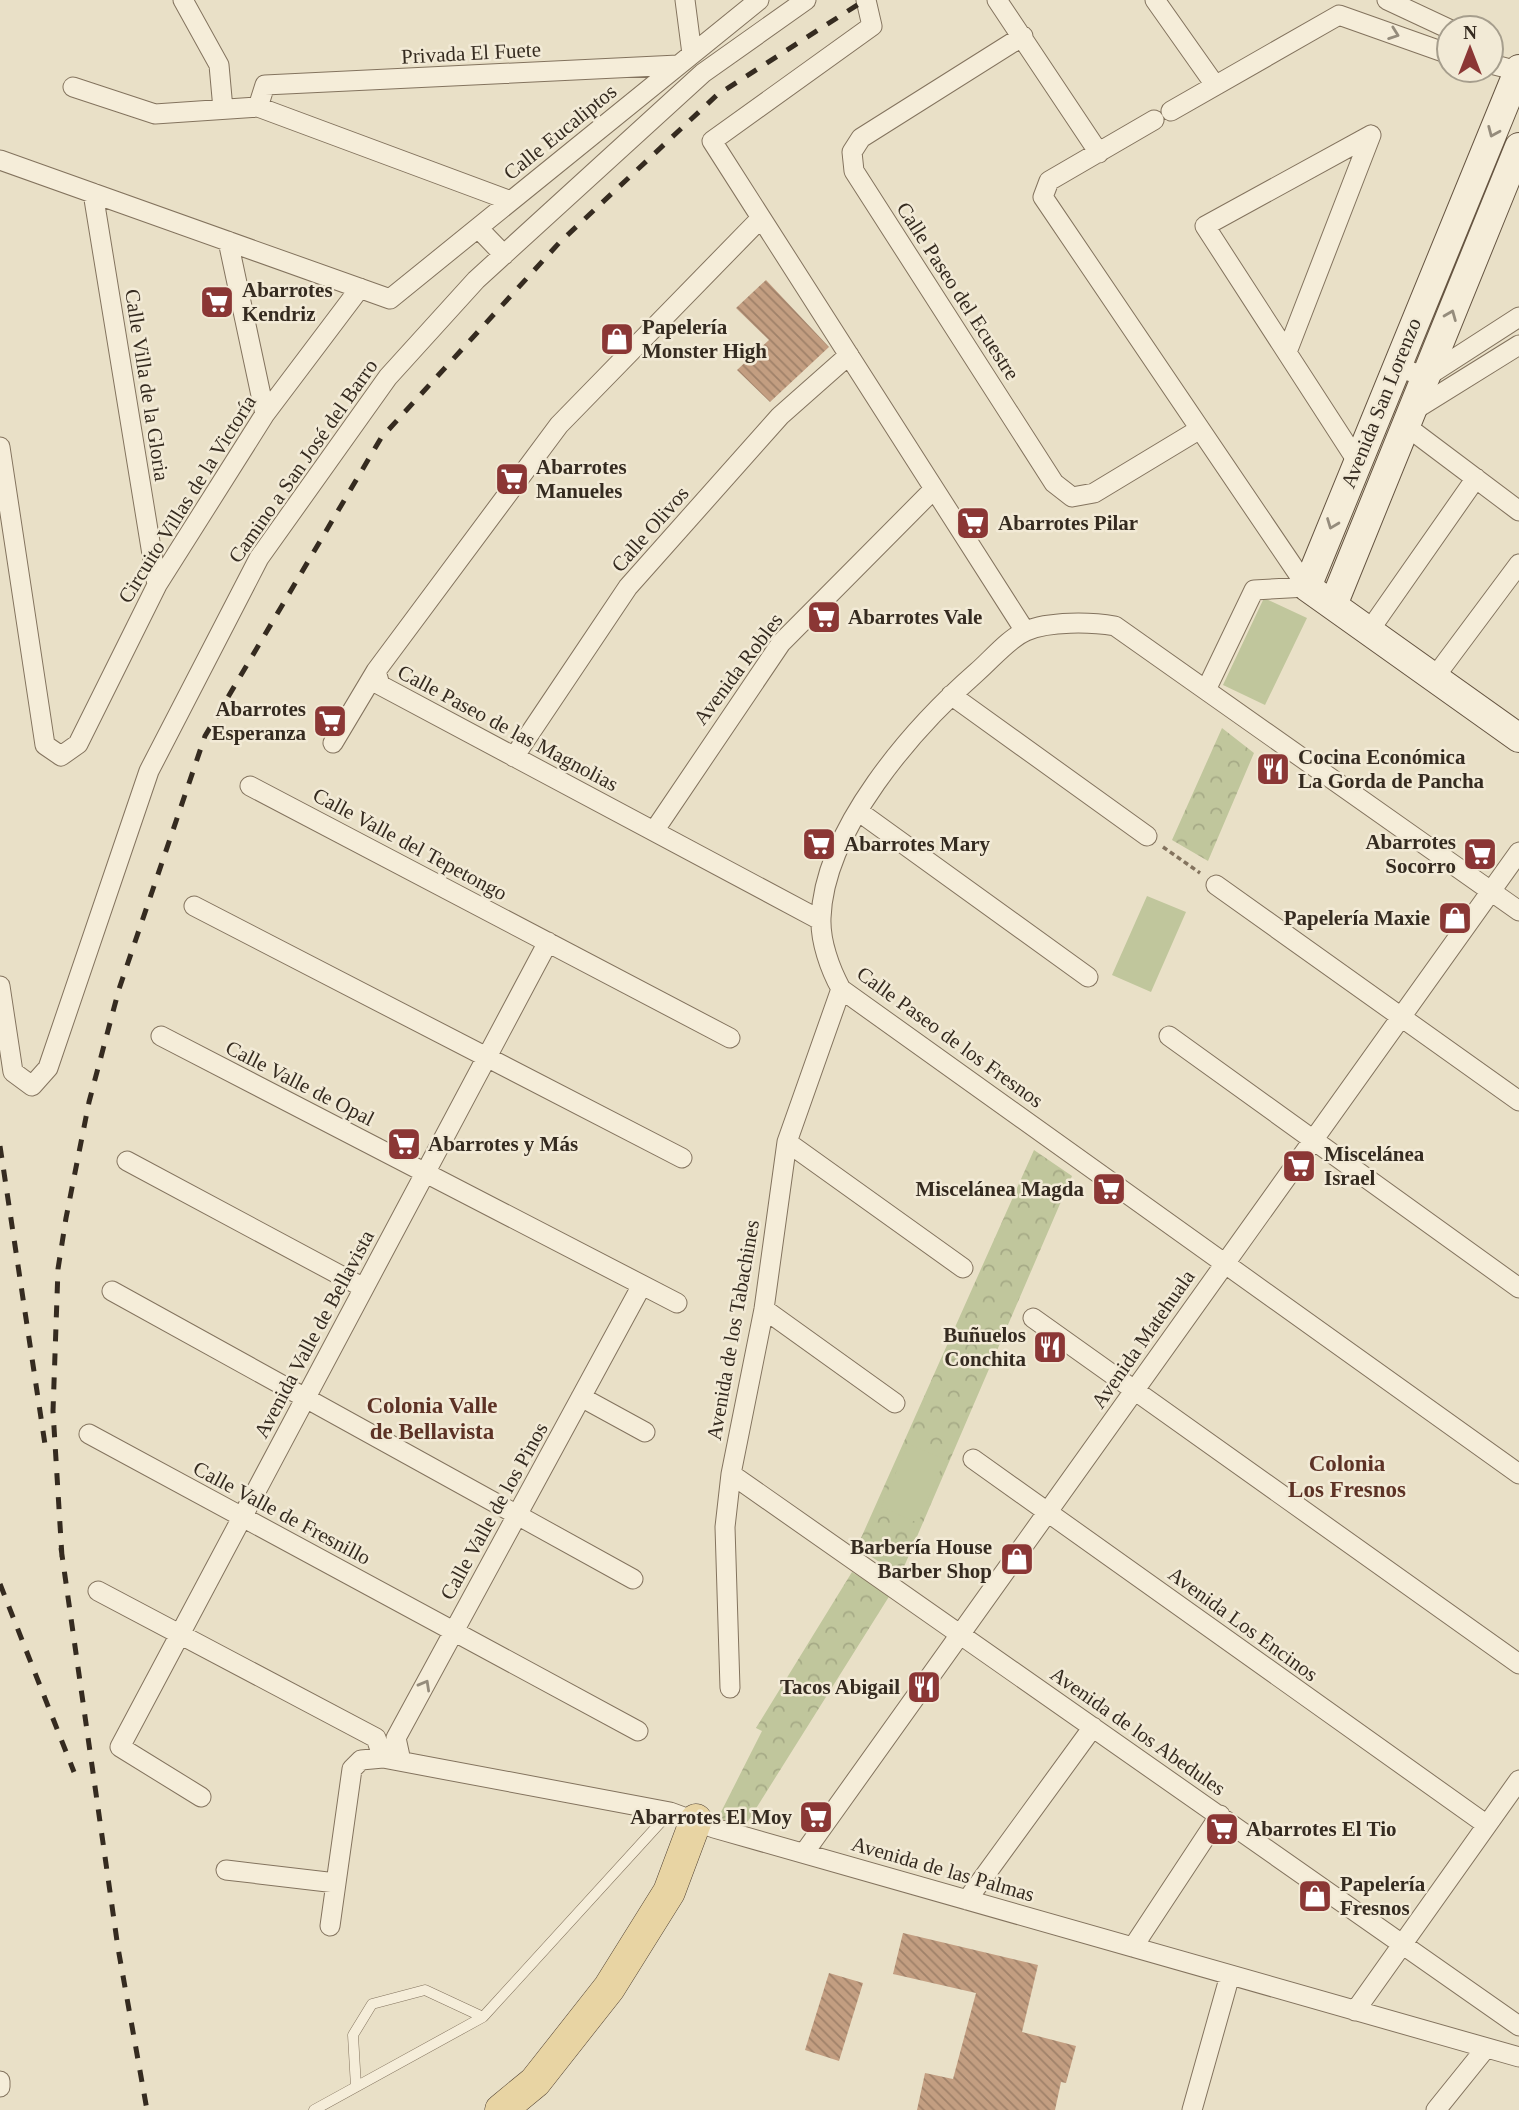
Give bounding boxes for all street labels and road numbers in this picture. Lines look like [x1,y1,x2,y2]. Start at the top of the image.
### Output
street label: Privada El Fuete [400,37,542,69]
street label: Calle Eucaliptos [499,79,621,185]
street label: Calle Paseo del Ecuestre [892,198,1024,384]
street label: Calle Villa de la Gloria [120,287,174,483]
street label: Avenida San Lorenzo [1336,314,1426,492]
street label: Camino a San José del Barro [223,355,383,567]
street label: Circuito Villas de la Victoría [113,390,261,607]
street label: Calle Olivos [606,481,694,577]
street label: Avenida Robles [688,609,788,729]
street label: Calle Paseo de las Magnolias [394,660,622,796]
street label: Calle Valle del Tepetongo [309,783,511,905]
street label: Calle Paseo de los Fresnos [852,961,1048,1113]
street label: Calle Valle de Opal [222,1035,378,1131]
street label: Avenida de los Tabachines [702,1218,764,1442]
street label: Avenida Valle de Bellavista [249,1225,379,1442]
street label: Avenida Matehuala [1086,1265,1200,1413]
street label: Calle Valle de los Pinos [435,1418,553,1604]
street label: Calle Valle de Fresnillo [189,1456,375,1570]
street label: Avenida Los Encinos [1163,1562,1323,1686]
street label: Avenida de los Abedules [1046,1662,1230,1800]
street label: Avenida de las Palmas [849,1831,1037,1907]

